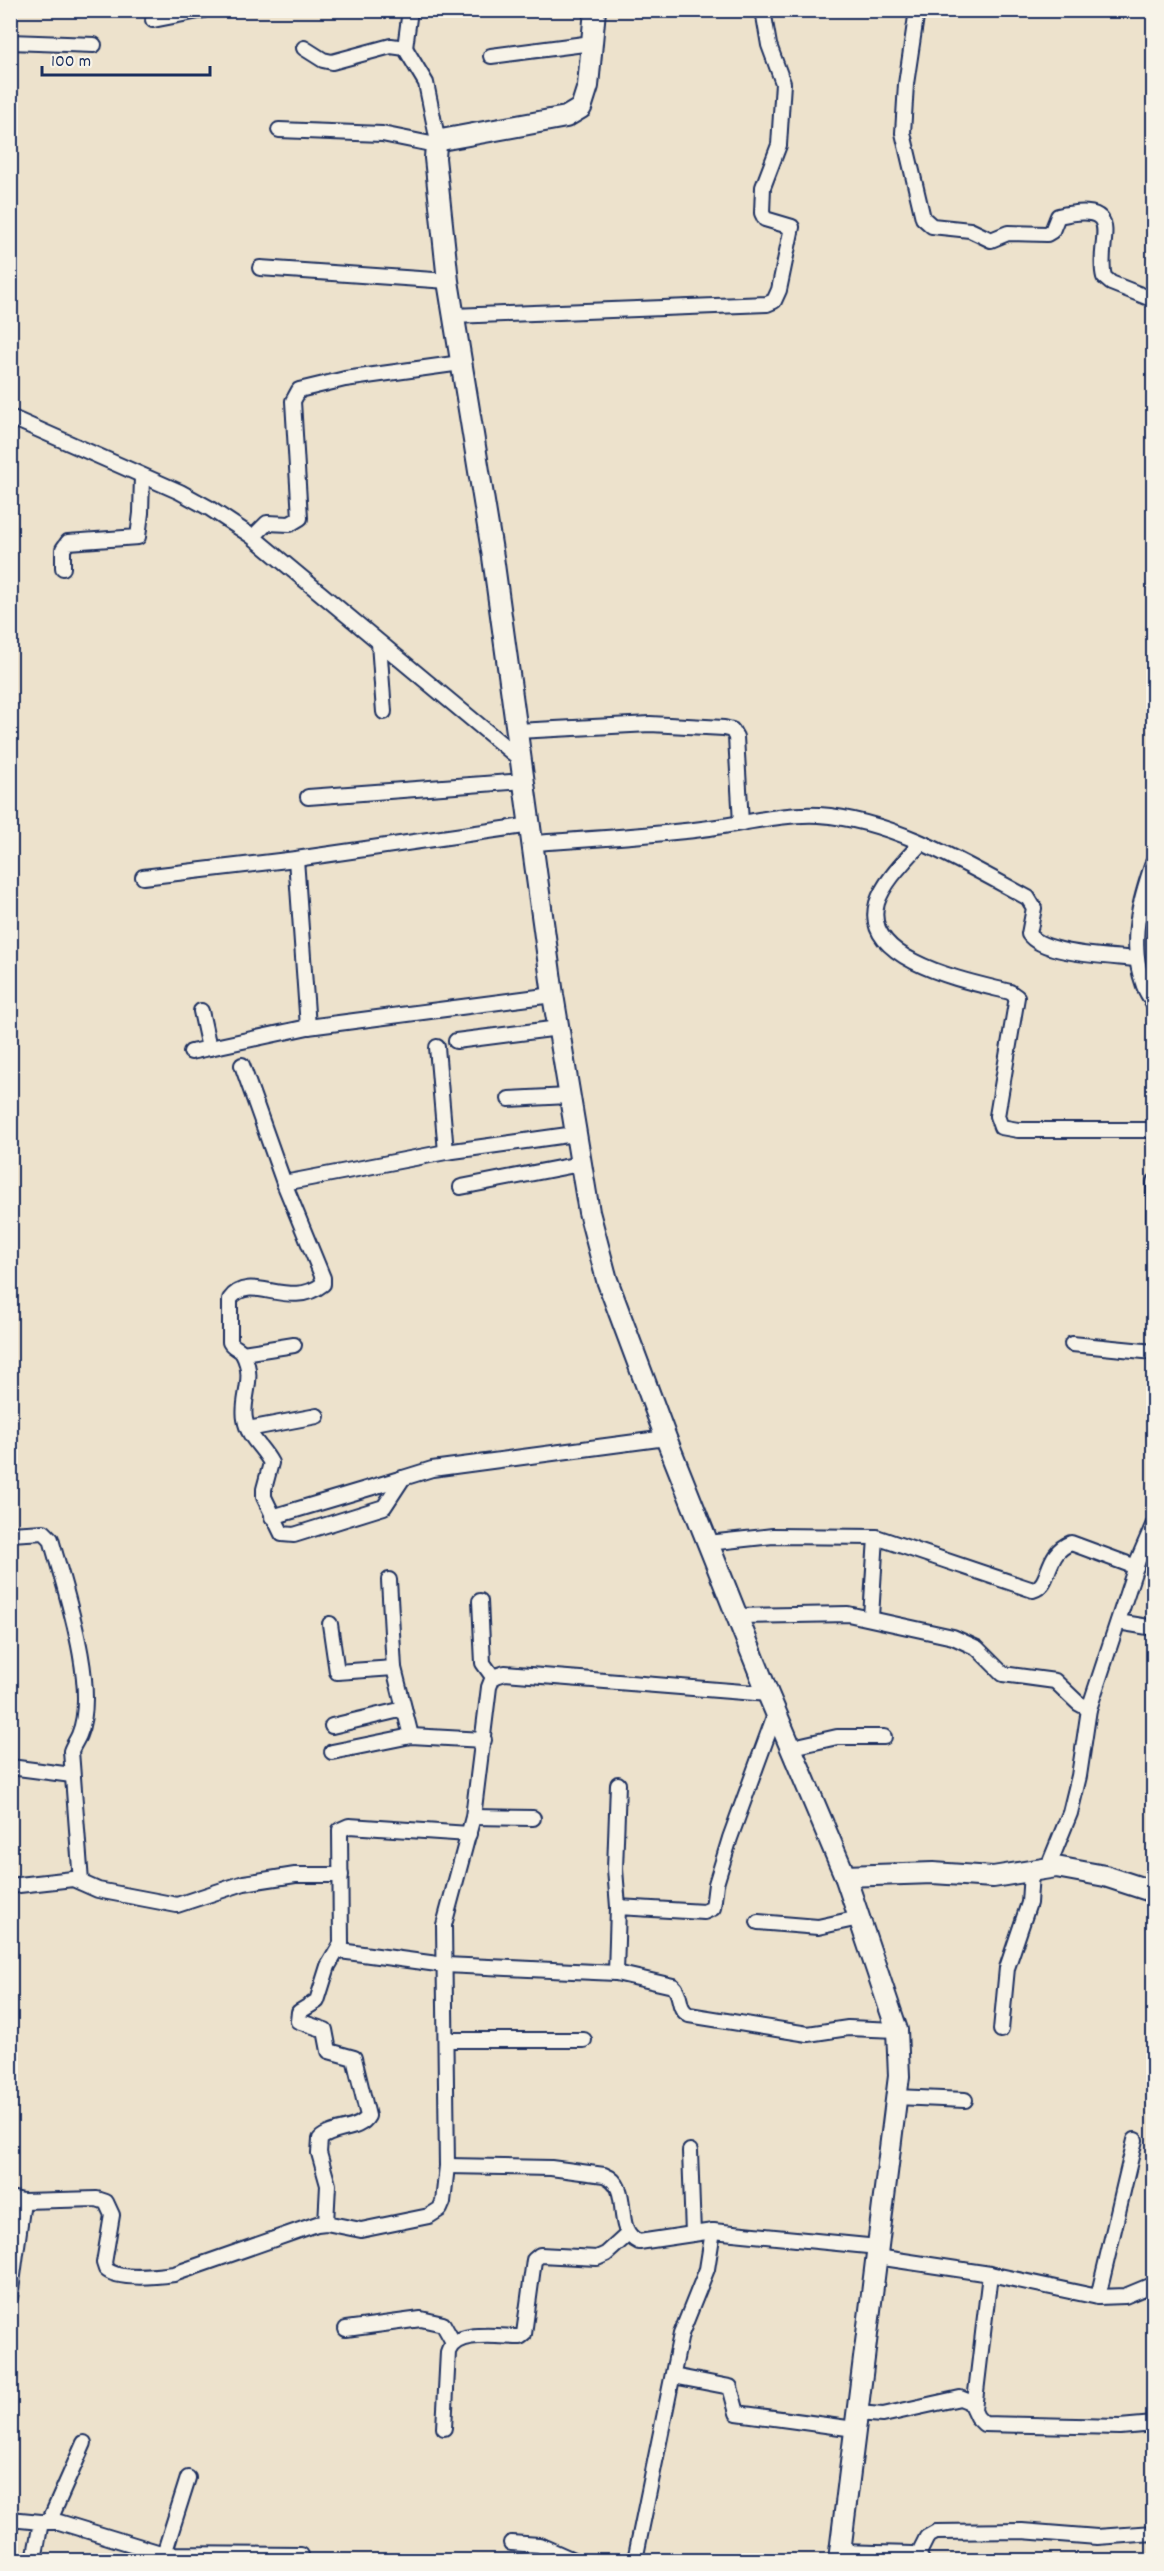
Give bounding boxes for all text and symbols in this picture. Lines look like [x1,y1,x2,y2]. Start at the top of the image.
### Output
scale bar [42,39,210,77]
text: 100 m [51,50,91,75]

